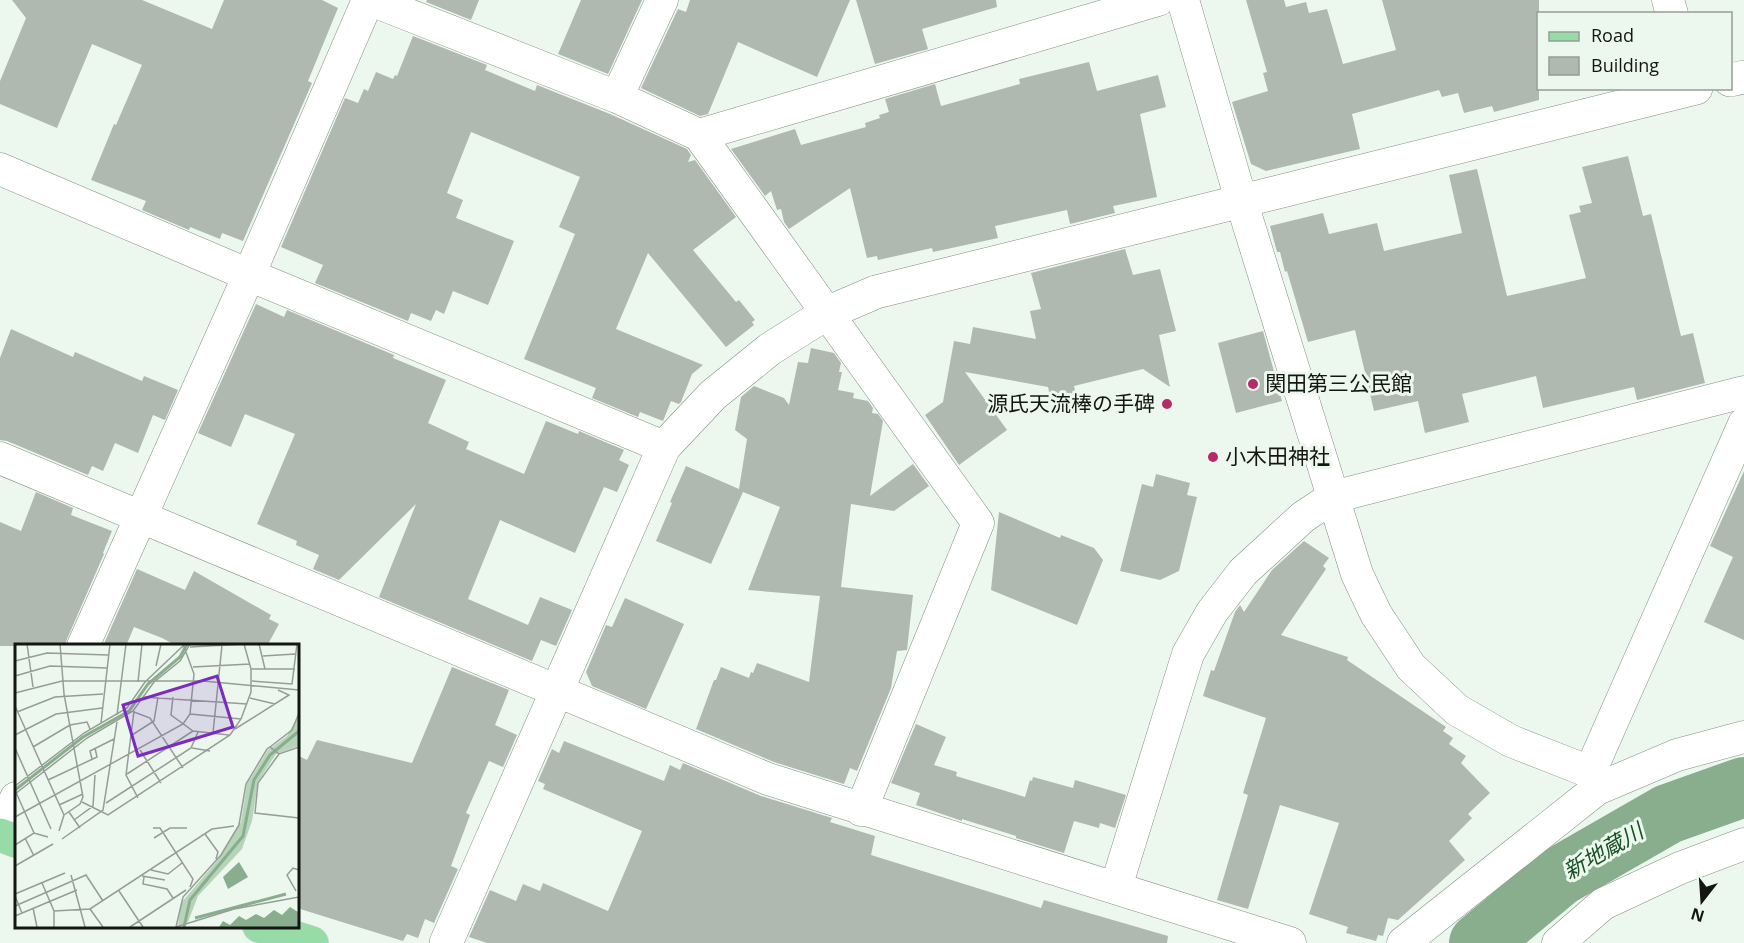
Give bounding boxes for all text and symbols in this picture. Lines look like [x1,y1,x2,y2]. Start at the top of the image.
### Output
legend [1537,12,1732,90]
text: Road [1591,23,1634,47]
text: Building [1591,53,1659,77]
place label: 関田第三公民館 [1265,369,1412,397]
marker: 関田第三公民館 [1246,377,1260,391]
place label: 源氏天流棒の手碑 [987,389,1155,417]
marker: 源氏天流棒の手碑 [1160,397,1174,411]
place label: 小木田神社 [1225,442,1330,470]
marker: 小木田神社 [1206,450,1220,464]
inset map [15,644,298,928]
water label: 新地蔵川 [1557,814,1650,885]
north arrow [1672,871,1732,931]
text: N [1688,903,1707,928]

